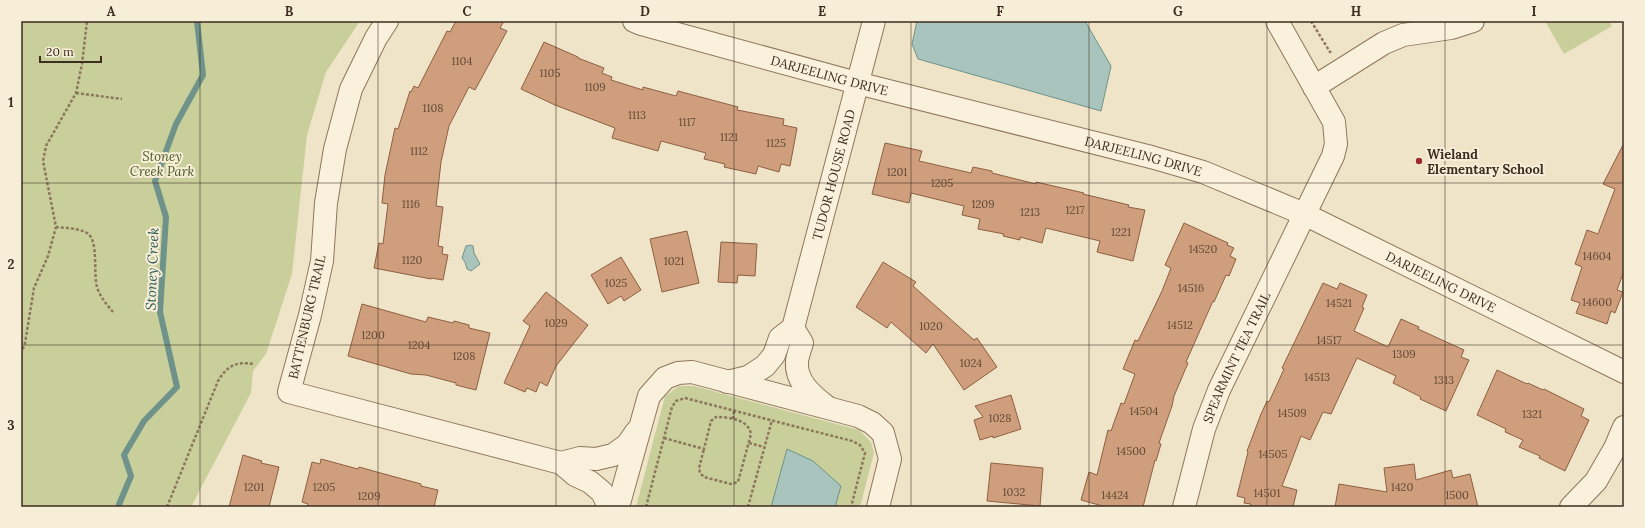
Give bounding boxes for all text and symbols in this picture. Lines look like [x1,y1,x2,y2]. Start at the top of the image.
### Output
text: A [107,3,116,20]
text: B [285,3,294,20]
text: C [463,3,472,20]
text: D [640,3,650,20]
text: E [818,3,826,20]
text: F [996,3,1004,20]
text: G [1173,3,1183,20]
text: H [1351,3,1361,20]
text: I [1531,3,1537,20]
scale bar [40,38,101,64]
text: 20 m [46,44,74,59]
street label: DARJEELING DRIVE [769,51,890,99]
house number: 1104 [452,54,472,68]
house number: 1105 [540,66,560,80]
house number: 1109 [584,80,606,94]
text: 1 [8,94,14,111]
house number: 1108 [422,101,444,115]
street label: TUDOR HOUSE ROAD [808,107,859,242]
house number: 1113 [628,108,646,122]
house number: 1117 [678,115,696,129]
house number: 1121 [720,130,738,144]
street label: DARJEELING DRIVE [1083,132,1204,180]
house number: 1125 [766,136,786,150]
house number: 1112 [410,144,428,158]
place label: Wieland Elementary School [1427,146,1544,178]
park label: Stoney Creek Park [130,148,195,180]
marker: Wieland Elementary School [1414,156,1424,166]
house number: 1201 [887,165,907,179]
house number: 1205 [931,176,953,190]
house number: 1116 [402,197,420,211]
house number: 1209 [971,197,995,211]
house number: 1217 [1066,203,1085,217]
house number: 1213 [1020,205,1040,219]
house number: 1221 [1111,225,1131,239]
water label: Stoney Creek [142,227,162,311]
house number: 14520 [1189,242,1218,256]
street label: DARJEELING DRIVE [1383,247,1499,316]
house number: 14604 [1582,249,1612,263]
street label: BATTENBURG TRAIL [284,253,330,381]
house number: 1120 [402,253,423,267]
house number: 1021 [664,254,684,268]
text: 2 [8,256,15,273]
house number: 1025 [605,276,627,290]
house number: 14516 [1178,281,1204,295]
street label: SPEARMINT TEA TRAIL [1199,289,1274,425]
house number: 14600 [1582,295,1612,309]
house number: 14521 [1326,296,1352,310]
house number: 1029 [544,316,568,330]
house number: 14512 [1167,318,1193,332]
house number: 1020 [919,319,943,333]
house number: 1200 [361,328,385,342]
house number: 14517 [1316,333,1342,347]
house number: 1204 [408,338,430,352]
house number: 1309 [1392,347,1416,361]
house number: 1208 [453,349,475,363]
house number: 1024 [960,356,982,370]
house number: 14513 [1304,370,1330,384]
house number: 1313 [1434,373,1454,387]
house number: 14504 [1130,404,1158,418]
house number: 14509 [1277,406,1307,420]
house number: 1321 [1522,407,1542,421]
house number: 1028 [989,411,1011,425]
text: 3 [7,417,15,434]
house number: 14500 [1116,444,1146,458]
house number: 14505 [1259,447,1287,461]
house number: 1201 [244,480,264,494]
house number: 1205 [313,480,335,494]
house number: 1420 [1391,480,1414,494]
house number: 1032 [1003,485,1026,499]
house number: 14501 [1254,486,1280,500]
house number: 14424 [1101,488,1129,502]
house number: 1500 [1445,488,1469,502]
house number: 1209 [357,489,381,503]

